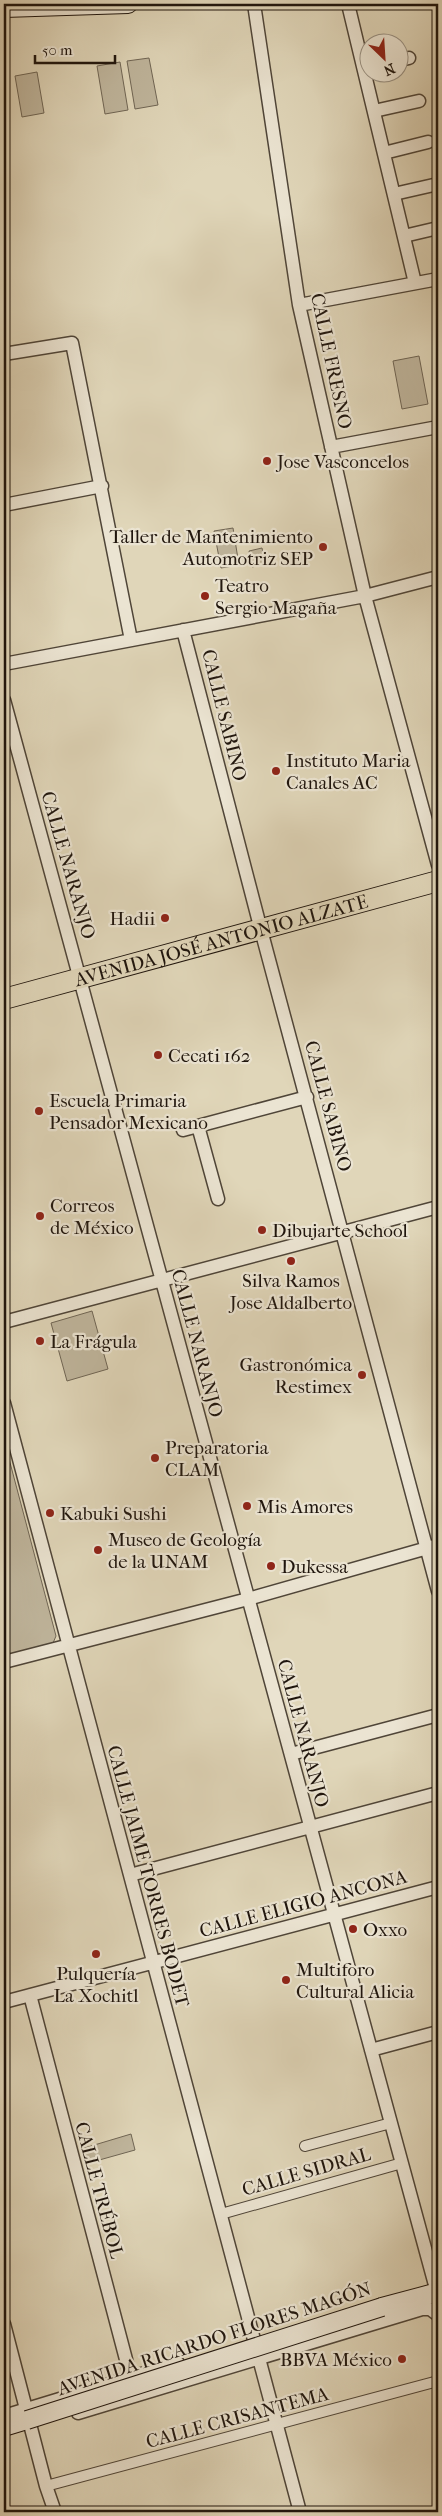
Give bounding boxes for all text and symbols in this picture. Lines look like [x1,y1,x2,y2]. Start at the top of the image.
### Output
scale bar [35,32,115,64]
north arrow [360,32,410,82]
text: 50 m [42,41,73,59]
text: N [381,59,398,79]
street label: CALLE FRESNO [306,291,356,431]
place label: Jose Vasconcelos [275,451,409,473]
marker: Jose Vasconcelos [261,455,273,467]
place label: Taller de Mantenimiento Automotriz SEP [109,526,314,570]
marker: Taller de Mantenimiento Automotriz SEP [317,541,329,553]
place label: Teatro Sergio Magaña [215,575,337,619]
marker: Teatro Sergio Magaña [199,590,211,602]
street label: CALLE SABINO [197,647,251,783]
place label: Instituto Maria Canales AC [286,750,411,794]
marker: Instituto Maria Canales AC [270,765,282,777]
street label: CALLE NARANJO [36,789,100,942]
street label: AVENIDA JOSÉ ANTONIO ALZATE [71,890,371,992]
place label: Hadii [110,908,155,930]
marker: Hadii [159,912,171,924]
street label: CALLE SABINO [300,1038,356,1174]
place label: Cecati 162 [168,1045,251,1067]
marker: Cecati 162 [152,1049,164,1061]
place label: Escuela Primaria Pensador Mexicano [49,1090,208,1134]
marker: Escuela Primaria Pensador Mexicano [33,1105,45,1117]
place label: Correos de México [50,1195,134,1239]
marker: Correos de México [34,1210,46,1222]
place label: Dibujarte School [272,1220,408,1242]
marker: Dibujarte School [256,1224,268,1236]
marker: Silva Ramos Jose Aldalberto [285,1255,297,1267]
street label: CALLE NARANJO [167,1267,227,1420]
place label: Silva Ramos Jose Aldalberto [228,1270,353,1314]
place label: La Frágula [50,1331,137,1353]
marker: La Frágula [34,1335,46,1347]
place label: Gastronómica Restimex [240,1354,352,1398]
marker: Gastronómica Restimex [356,1369,368,1381]
place label: Preparatoria CLAM [165,1437,269,1481]
marker: Preparatoria CLAM [149,1452,161,1464]
place label: Mis Amores [257,1496,353,1518]
marker: Mis Amores [241,1500,253,1512]
place label: Kabuki Sushi [60,1503,167,1525]
marker: Kabuki Sushi [44,1507,56,1519]
place label: Museo de Geología de la UNAM [108,1529,262,1573]
marker: Museo de Geología de la UNAM [92,1544,104,1556]
place label: Dukessa [281,1556,348,1578]
marker: Dukessa [265,1560,277,1572]
street label: CALLE NARANJO [273,1657,333,1810]
street label: CALLE JAIME TORRES BODET [102,1743,194,2010]
street label: CALLE ELIGIO ANCONA [197,1865,410,1942]
place label: Oxxo [363,1919,408,1941]
marker: Oxxo [347,1923,359,1935]
marker: Pulquería La Xochitl [90,1948,102,1960]
place label: Multiforo Cultural Alicia [296,1959,414,2003]
place label: Pulquería La Xochitl [54,1963,138,2007]
marker: Multiforo Cultural Alicia [280,1974,292,1986]
street label: CALLE TRÉBOL [70,2120,128,2261]
street label: CALLE SIDRAL [239,2143,374,2201]
street label: AVENIDA RICARDO FLORES MAGÓN [53,2277,374,2400]
place label: BBVA México [280,2349,392,2371]
marker: BBVA México [396,2353,408,2365]
street label: CALLE CRISANTEMA [143,2383,332,2453]

